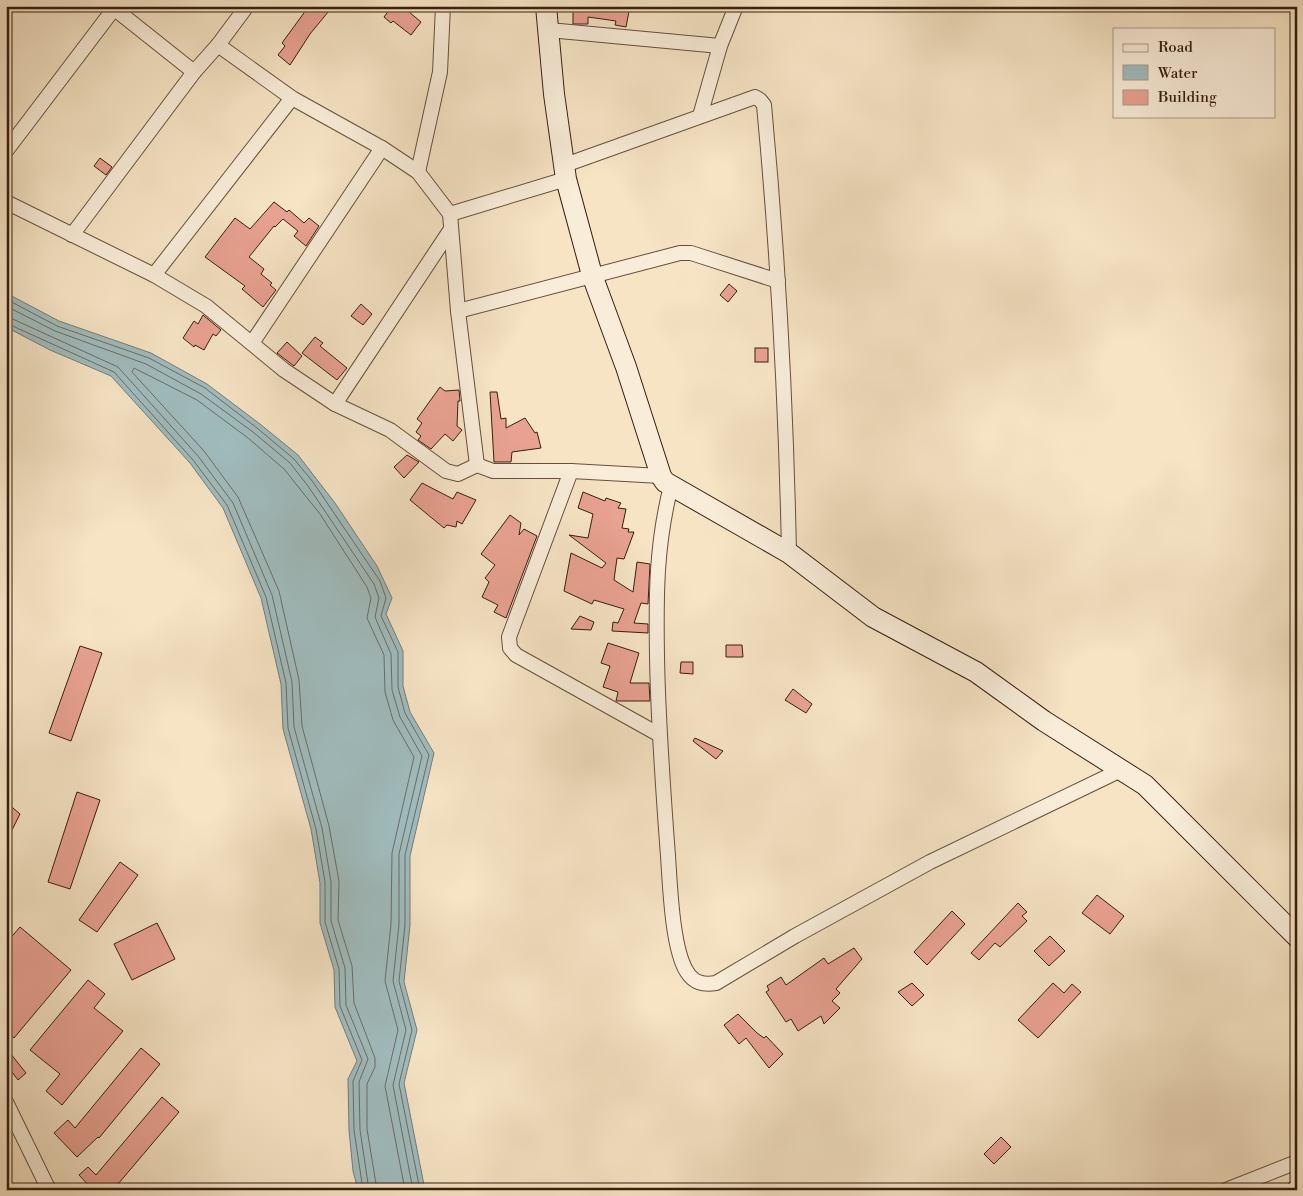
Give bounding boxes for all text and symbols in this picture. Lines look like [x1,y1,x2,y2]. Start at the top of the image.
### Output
legend [1113,28,1276,118]
text: Road [1158,38,1193,57]
text: Water [1157,64,1198,83]
text: Building [1157,88,1217,107]

